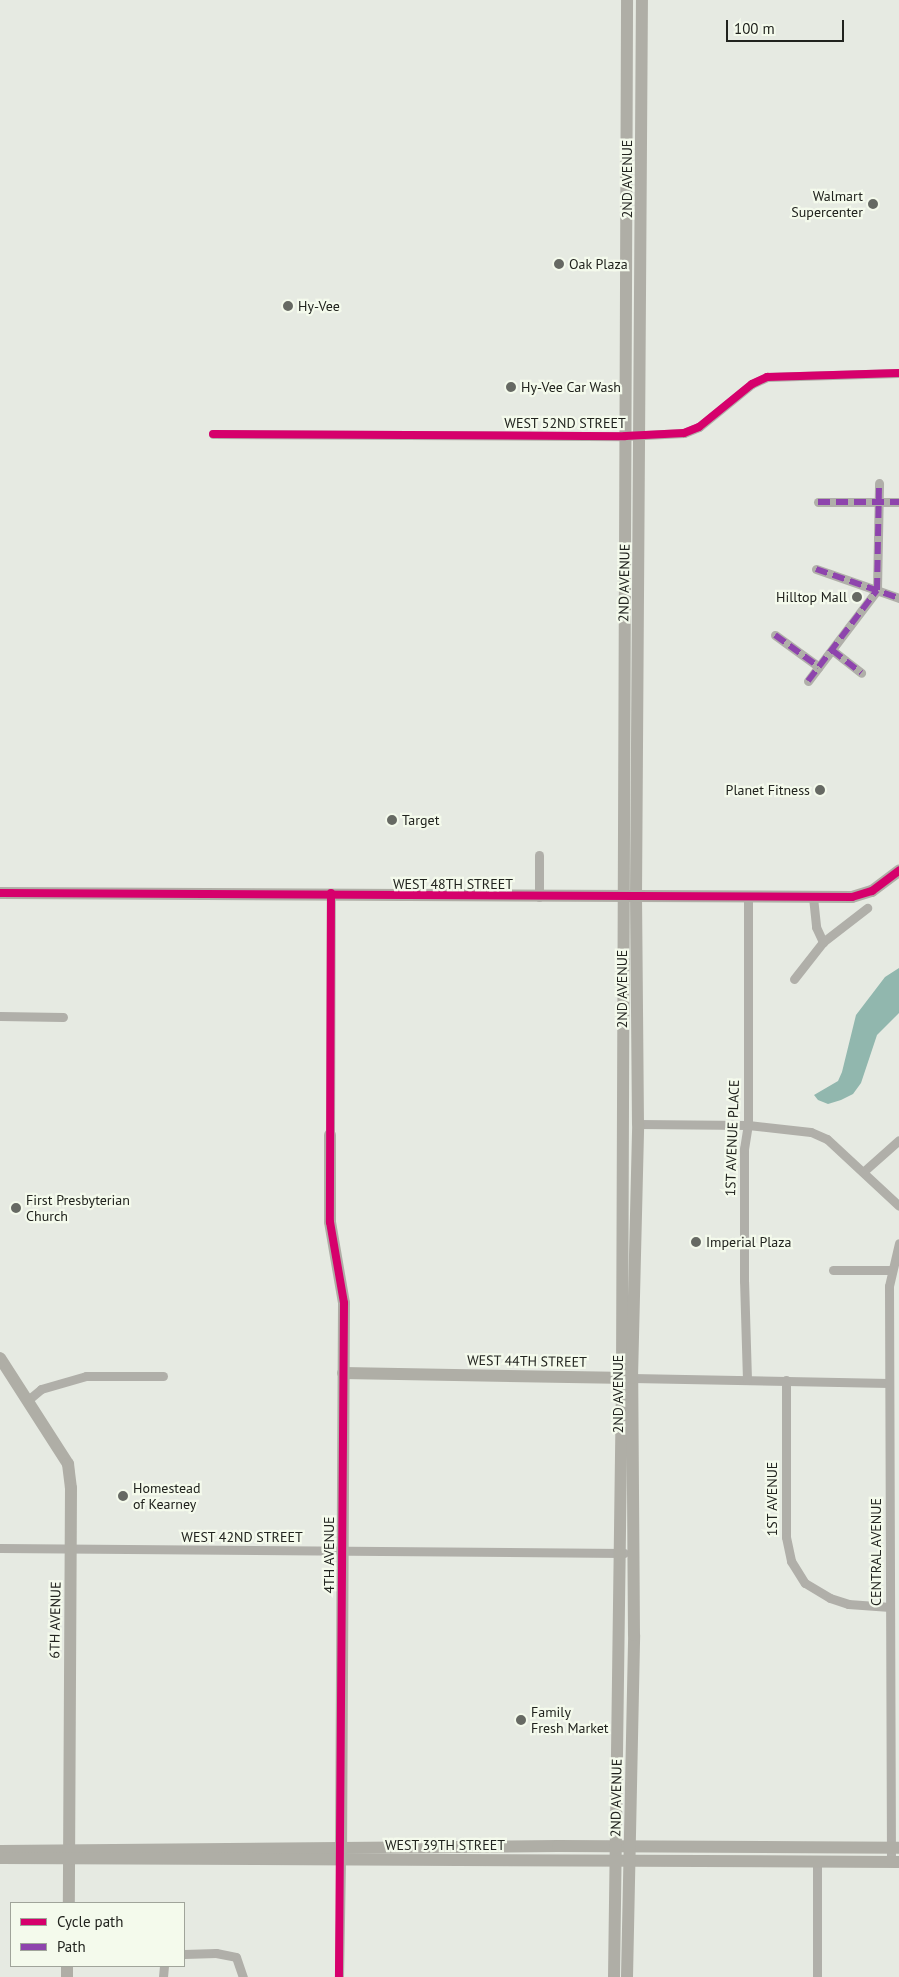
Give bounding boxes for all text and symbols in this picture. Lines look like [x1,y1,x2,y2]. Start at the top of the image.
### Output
scale bar [729,10,846,42]
text: 100 m [734,19,775,38]
street label: 2ND AVENUE [619,139,635,219]
place label: Walmart Supercenter [791,188,863,220]
marker: Walmart Supercenter [867,198,879,210]
place label: Oak Plaza [569,256,628,272]
marker: Oak Plaza [553,258,565,270]
place label: Hy-Vee [298,298,340,314]
marker: Hy-Vee [282,300,294,312]
place label: Hy-Vee Car Wash [521,379,621,395]
marker: Hy-Vee Car Wash [505,381,517,393]
street label: WEST 52ND STREET [504,415,626,431]
street label: 2ND AVENUE [615,543,633,623]
place label: Hilltop Mall [776,589,847,605]
marker: Hilltop Mall [851,591,863,603]
place label: Planet Fitness [726,782,810,798]
marker: Planet Fitness [814,784,826,796]
place label: Target [402,812,439,828]
marker: Target [386,814,398,826]
street label: WEST 48TH STREET [393,876,513,892]
street label: 2ND AVENUE [614,949,630,1029]
street label: 1ST AVENUE PLACE [722,1079,742,1197]
place label: First Presbyterian Church [26,1192,130,1224]
marker: First Presbyterian Church [10,1202,22,1214]
place label: Imperial Plaza [706,1234,791,1250]
marker: Imperial Plaza [690,1236,702,1248]
street label: WEST 44TH STREET [467,1352,587,1370]
street label: 2ND AVENUE [610,1354,626,1434]
street label: 1ST AVENUE [764,1461,780,1537]
place label: Homestead of Kearney [133,1480,200,1512]
marker: Homestead of Kearney [117,1490,129,1502]
street label: CENTRAL AVENUE [868,1498,884,1606]
street label: 4TH AVENUE [321,1516,337,1594]
street label: WEST 42ND STREET [181,1529,303,1545]
street label: 6TH AVENUE [46,1581,64,1659]
place label: Family Fresh Market [531,1704,609,1736]
marker: Family Fresh Market [515,1714,527,1726]
street label: 2ND AVENUE [607,1758,625,1838]
street label: WEST 39TH STREET [385,1837,505,1853]
legend [10,1902,185,1967]
text: Cycle path [57,1912,123,1931]
text: Path [57,1937,86,1956]

